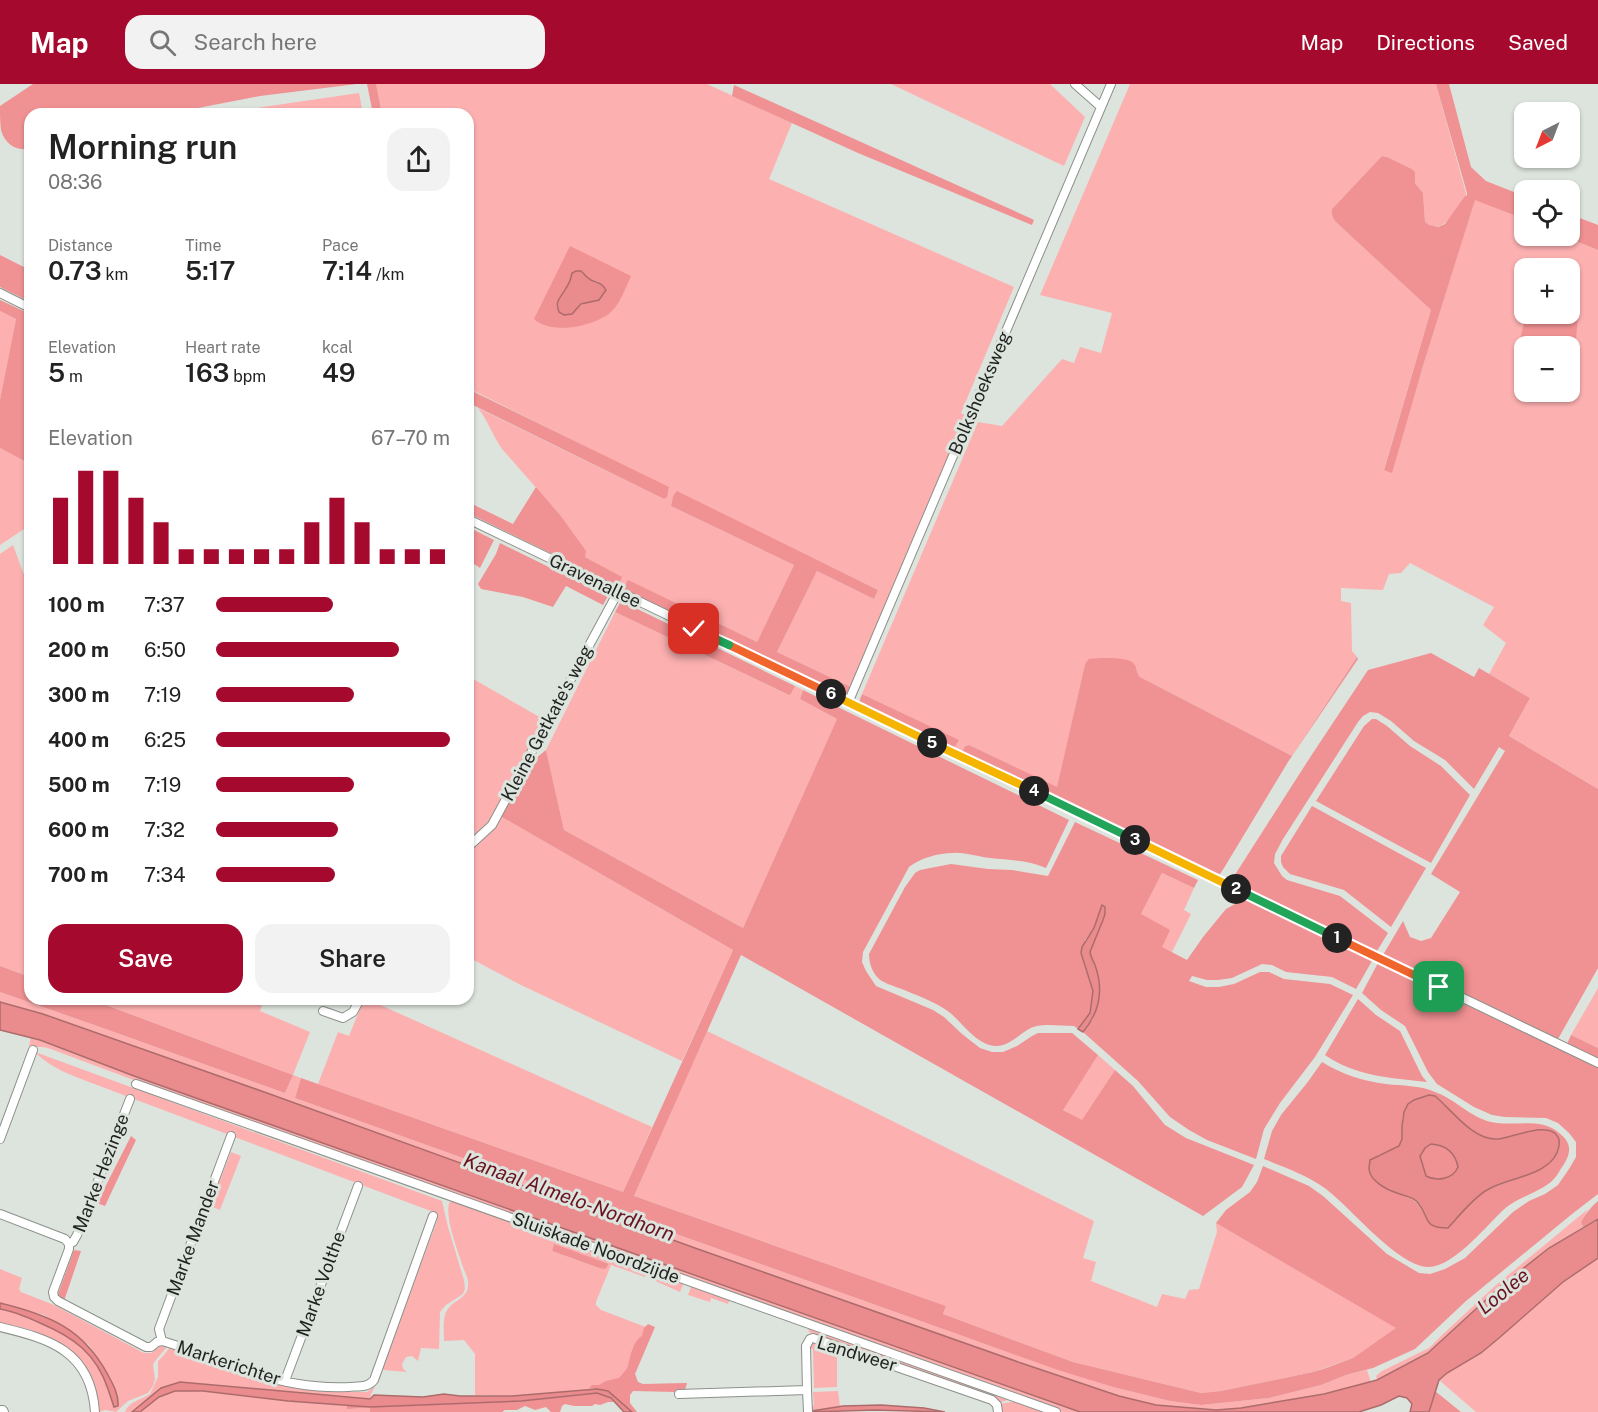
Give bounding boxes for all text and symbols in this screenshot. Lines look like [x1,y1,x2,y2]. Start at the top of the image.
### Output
search box [125,15,545,69]
text: Map [30,26,89,59]
icon: search [146,26,179,59]
text: Search here [194,29,317,55]
text: Map [1301,30,1343,55]
text: Directions [1376,30,1475,55]
text: Saved [1508,30,1568,55]
north arrow [1514,102,1580,168]
map controls [1514,102,1580,402]
text: Morning run [48,128,237,166]
button: share [387,128,450,191]
text: 08:36 [48,170,103,194]
button: locate [1514,180,1580,246]
text: Distance [48,236,113,255]
text: Time [185,236,221,255]
text: Pace [322,236,359,255]
text: 0.73 [48,255,102,286]
text: 5:17 [185,255,235,286]
text: 7:14 [322,255,372,286]
button: + [1514,258,1580,324]
text: km [102,265,128,284]
text: /km [372,265,404,284]
street label: Bolkshoeksweg [944,328,1015,457]
button: − [1514,336,1580,402]
text: Elevation [48,338,116,357]
text: Heart rate [185,338,261,357]
text: kcal [322,338,353,357]
text: 5 [48,357,65,388]
text: 163 [185,357,229,388]
text: 49 [322,357,355,388]
text: m [65,367,83,386]
text: bpm [229,367,266,386]
text: Elevation [48,426,133,450]
text: 67–70 m [371,426,450,450]
street label: Gravenallee [546,549,645,612]
text: 100 m [48,593,105,617]
text: 7:37 [144,593,185,617]
pin [668,603,719,654]
icon: check [677,612,710,645]
text: 200 m [48,638,109,662]
text: 6:50 [144,638,186,662]
street label: Kleine Getkate's weg [497,641,597,804]
pin: 6 [816,679,846,709]
text: 300 m [48,683,109,707]
text: 7:19 [144,683,181,707]
text: 6 [826,684,836,703]
text: 400 m [48,728,109,752]
text: 6:25 [144,728,186,752]
pin: 5 [917,728,947,758]
text: 5 [927,733,937,752]
text: 500 m [48,773,110,797]
text: 7:19 [144,773,181,797]
pin: 4 [1019,776,1049,806]
text: 4 [1029,781,1039,800]
text: 600 m [48,818,109,842]
text: 7:32 [144,818,185,842]
pin: 3 [1120,825,1150,855]
text: 3 [1130,830,1140,849]
text: 700 m [48,863,108,887]
text: 7:34 [144,863,186,887]
pin: 2 [1221,874,1251,904]
text: 2 [1231,879,1241,898]
pin: 1 [1322,923,1352,953]
button: Save [48,924,243,993]
button: Share [255,924,450,993]
text: 1 [1334,928,1340,947]
pin [1413,961,1464,1012]
icon: arrive [1422,970,1455,1003]
street label: Marke Hezinge [68,1111,133,1235]
water label: Kanaal Almelo-Nordhorn [460,1148,678,1246]
street label: Marke Mander [162,1177,223,1298]
street label: Sluiskade Noordzijde [510,1207,683,1288]
street label: Marke Volthe [292,1228,349,1339]
water label: Loolee [1472,1263,1534,1319]
street label: Landweer [815,1331,900,1376]
street label: Markerichter [175,1336,284,1389]

